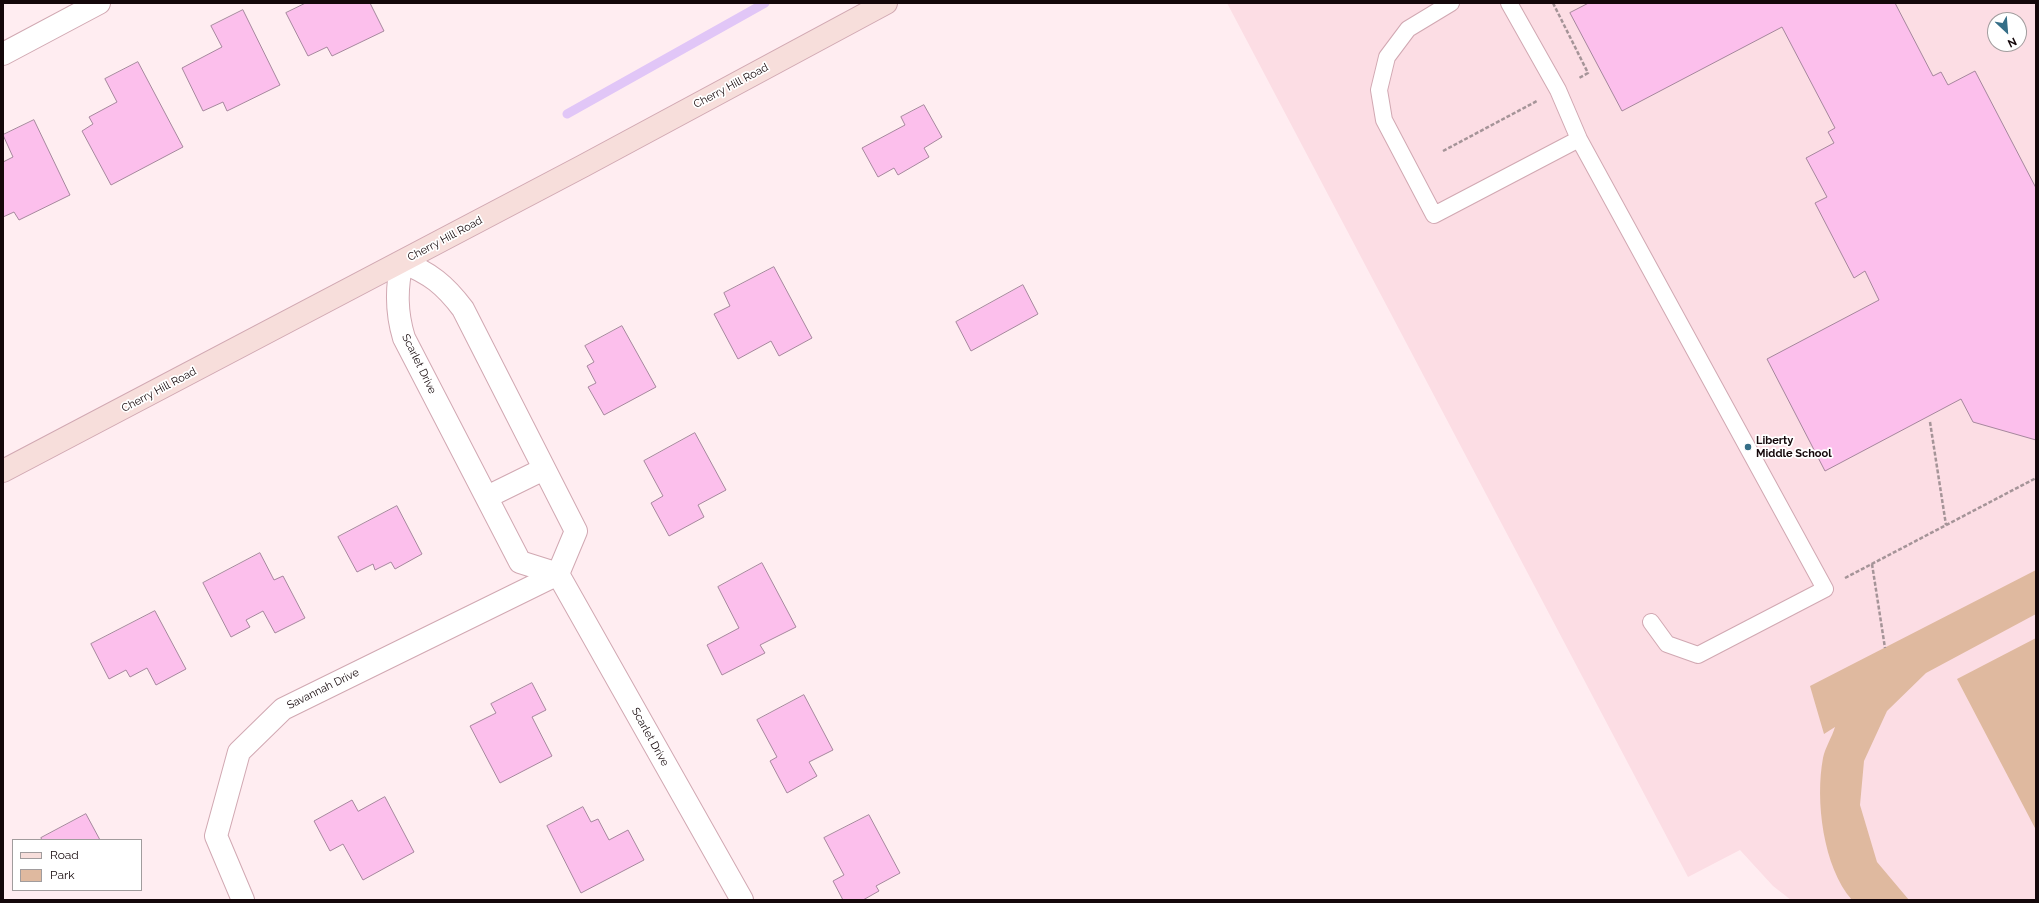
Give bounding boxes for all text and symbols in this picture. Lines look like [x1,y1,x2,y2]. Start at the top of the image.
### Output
north arrow [1987,12,2027,52]
text: N [2005,35,2019,50]
street label: Cherry Hill Road [691,61,771,111]
street label: Cherry Hill Road [405,214,485,264]
street label: Scarlet Drive [399,332,439,396]
street label: Cherry Hill Road [119,365,199,415]
place label: Liberty Middle School [1756,434,1832,460]
marker: Liberty Middle School [1743,442,1753,452]
street label: Savannah Drive [285,666,361,712]
street label: Scarlet Drive [629,706,671,768]
legend [12,839,142,891]
text: Road [50,848,79,862]
text: Park [50,868,75,882]

